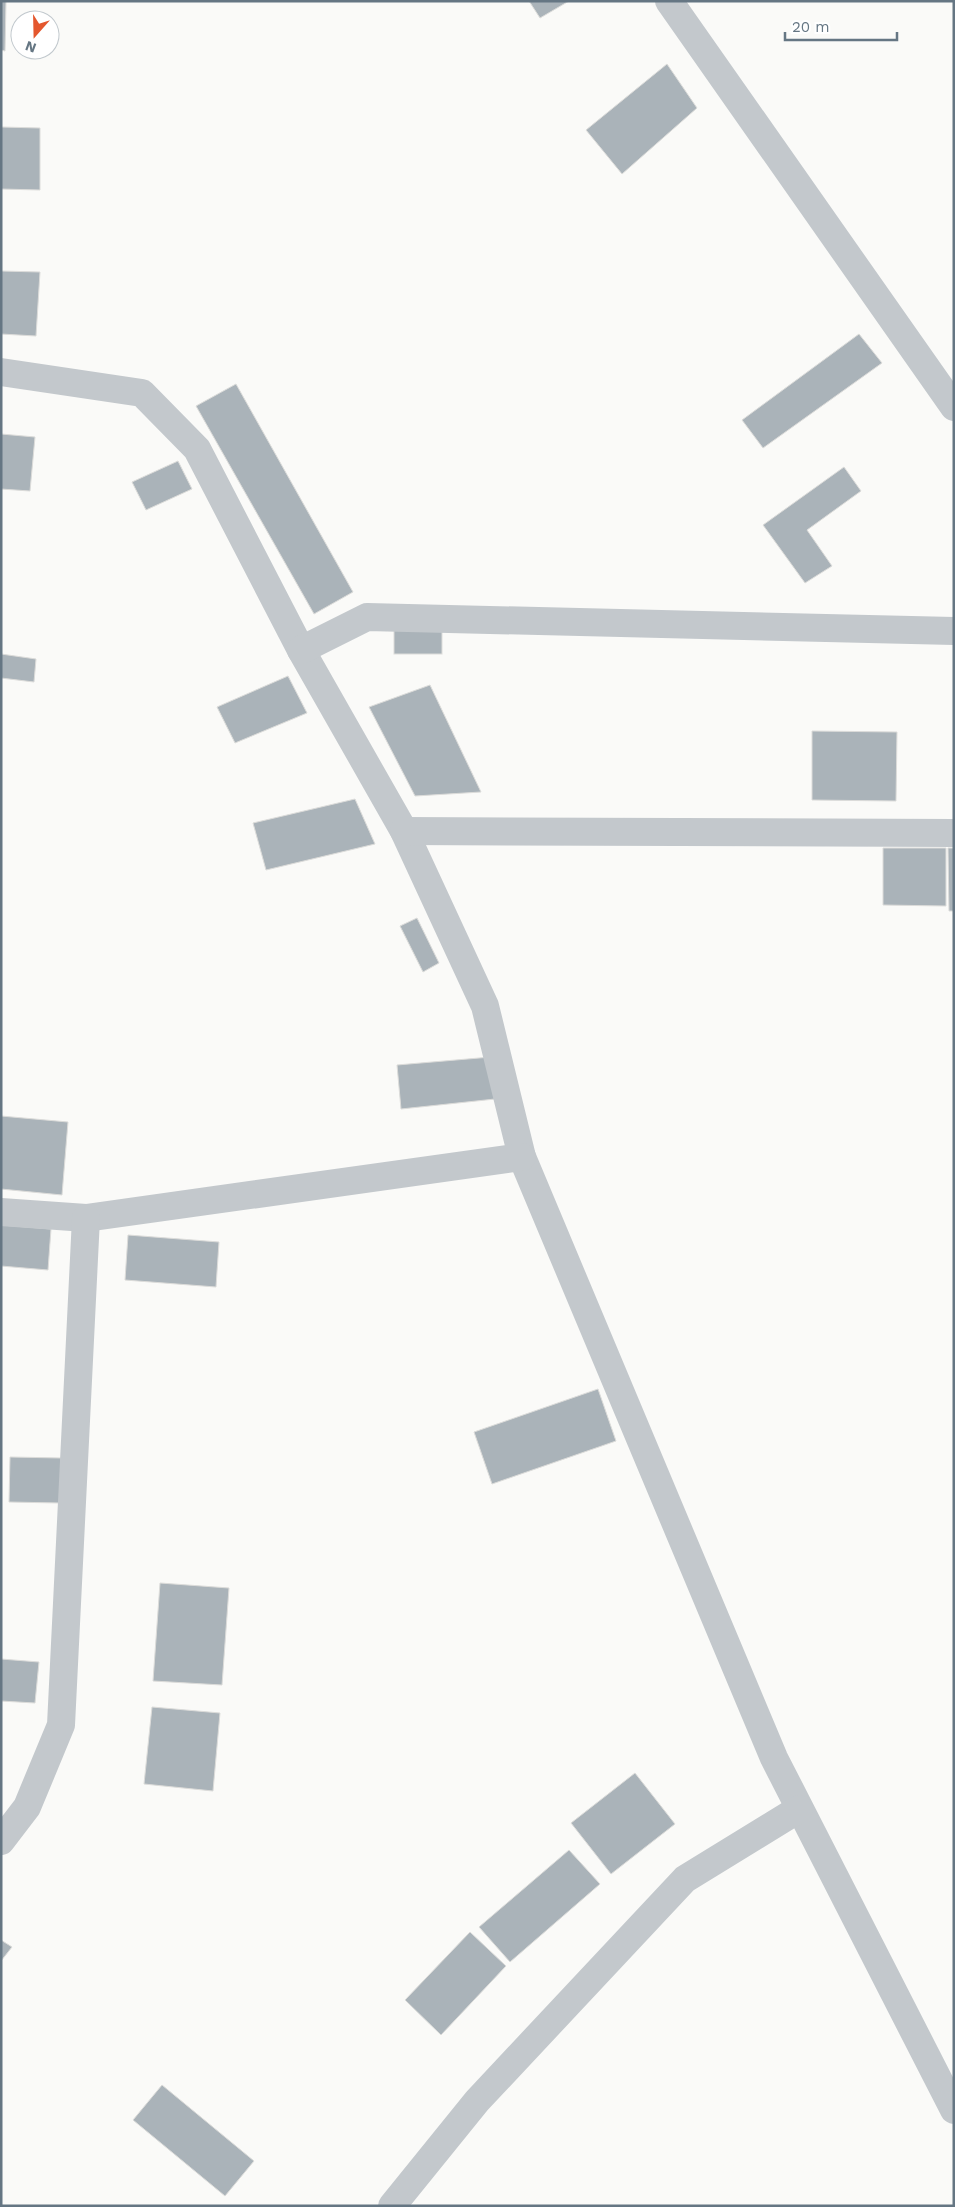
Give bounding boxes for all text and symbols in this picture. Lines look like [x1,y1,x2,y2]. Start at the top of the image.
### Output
north arrow [10,10,60,60]
scale bar [785,10,898,42]
text: 20 m [792,18,830,36]
text: N [23,38,38,57]

